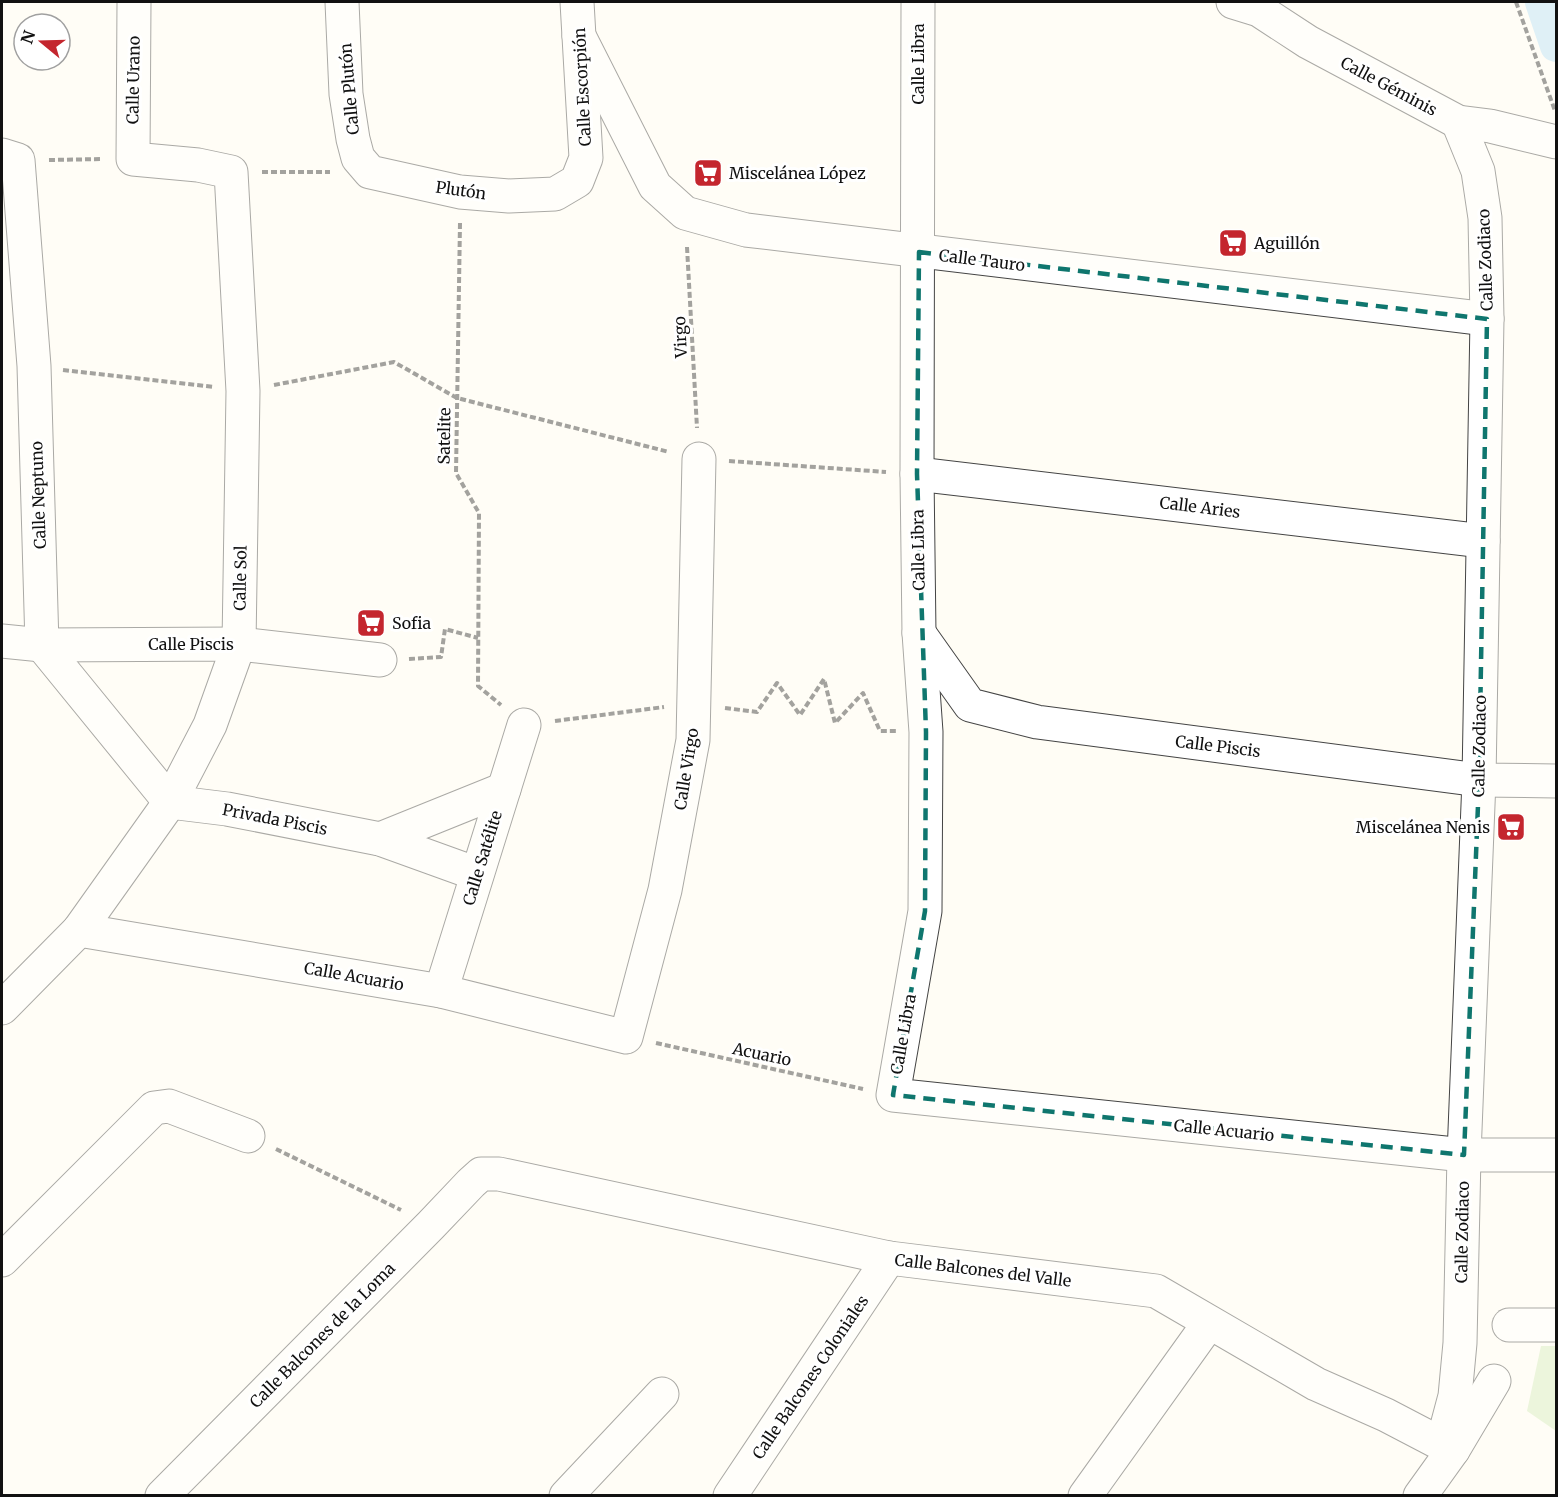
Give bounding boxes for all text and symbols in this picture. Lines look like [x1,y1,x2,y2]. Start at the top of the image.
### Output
north arrow [12,12,72,72]
street label: Calle Libra [908,23,928,105]
street label: Calle Escorpión [569,27,595,147]
text: N [16,28,39,46]
street label: Calle Urano [122,36,144,124]
street label: Calle Plutón [335,42,363,136]
street label: Calle Géminis [1337,52,1441,120]
supermarket icon: Miscelánea López [692,157,724,189]
place label: Miscelánea López [729,163,866,183]
street label: Plutón [435,177,488,203]
street label: Calle Zodiaco [1473,209,1497,311]
supermarket icon: Aguillón [1217,227,1249,259]
place label: Aguillón [1253,233,1320,253]
street label: Calle Tauro [938,245,1026,275]
street label: Virgo [669,316,691,359]
street label: Satelite [434,407,454,465]
street label: Calle Neptuno [26,441,50,549]
street label: Calle Aries [1158,492,1242,522]
street label: Calle Libra [907,509,929,591]
street label: Calle Sol [229,545,251,611]
supermarket icon: Sofia [355,607,387,639]
place label: Sofia [392,613,431,633]
street label: Calle Piscis [148,634,234,654]
street label: Calle Zodiaco [1468,695,1490,797]
street label: Calle Virgo [670,727,702,811]
street label: Calle Piscis [1174,731,1262,761]
street label: Privada Piscis [221,799,329,839]
street label: Calle Satélite [458,808,506,908]
supermarket icon: Miscelánea Nenis [1495,811,1527,843]
place label: Miscelánea Nenis [1356,817,1490,837]
street label: Calle Acuario [303,957,405,995]
street label: Calle Libra [886,992,920,1076]
street label: Acuario [730,1038,793,1070]
street label: Calle Acuario [1173,1115,1275,1145]
street label: Calle Zodiaco [1451,1181,1473,1283]
street label: Calle Balcones del Valle [894,1249,1072,1291]
street label: Calle Balcones de la Loma [245,1258,399,1412]
street label: Calle Balcones Coloniales [748,1291,872,1463]

